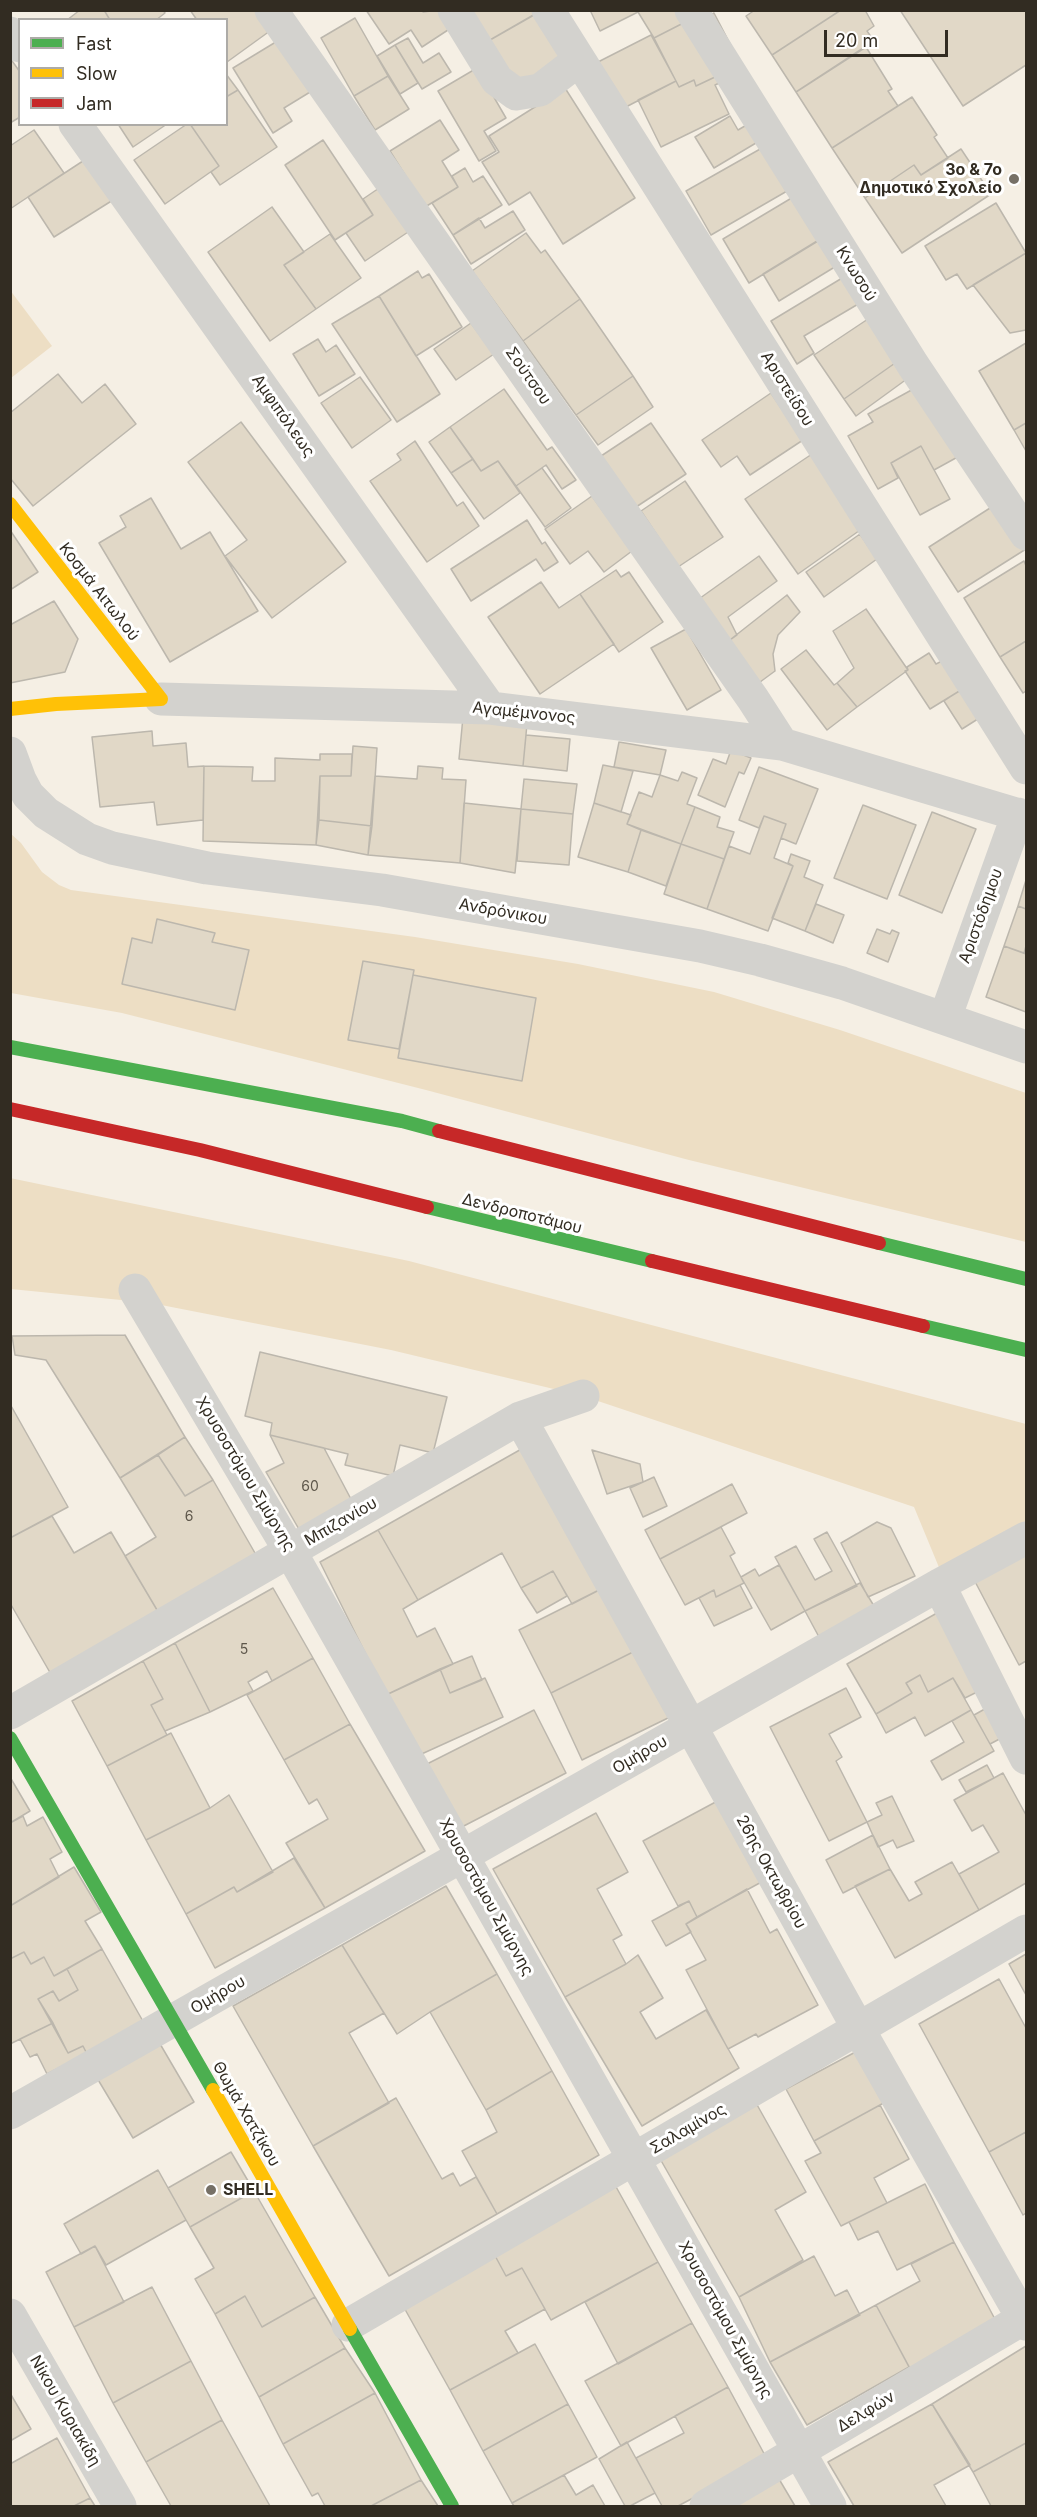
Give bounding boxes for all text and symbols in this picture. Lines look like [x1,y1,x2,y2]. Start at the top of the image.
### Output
legend [18,18,228,126]
scale bar [827,18,952,56]
text: 20 m [835,30,878,51]
text: Fast [76,33,112,54]
text: Slow [76,63,117,84]
text: Jam [76,93,112,114]
place label: 3ο & 7ο Δημοτικό Σχολείο [859,160,1002,198]
marker: 3ο & 7ο Δημοτικό Σχολείο [1007,172,1021,186]
street label: Κνωσού [832,243,880,305]
street label: Σούτσου [501,343,555,409]
street label: Αριστείδου [757,348,817,430]
street label: Αμφιπόλεως [248,371,318,461]
street label: Κοσμά Αιτωλού [55,539,143,645]
street label: Αγαμέμνονος [472,698,576,728]
street label: Αριστόδημου [955,866,1007,966]
street label: Ανδρόνικου [457,895,549,929]
street label: Δενδροποτάμου [460,1190,584,1238]
street label: Χρυσοστόμου Σμύρνης [191,1393,299,1555]
house number: 60 [301,1479,319,1495]
street label: Μπιζανίου [301,1494,381,1550]
house number: 6 [185,1509,193,1525]
house number: 5 [240,1642,248,1658]
street label: Ομήρου [609,1732,671,1778]
street label: 26ης Οκτωβρίου [732,1812,810,1932]
street label: Χρυσοστόμου Σμύρνης [435,1815,537,1979]
street label: Ομήρου [187,1972,249,2018]
street label: Θωμά Χατζίκου [208,2058,284,2170]
street label: Σαλαμίνος [647,2100,729,2158]
place label: SHELL [223,2180,273,2200]
marker: SHELL [204,2183,218,2197]
street label: Χρυσοστόμου Σμύρνης [674,2238,776,2402]
street label: Νίκου Κυριακίδη [25,2352,105,2470]
street label: Δελφών [834,2387,898,2437]

